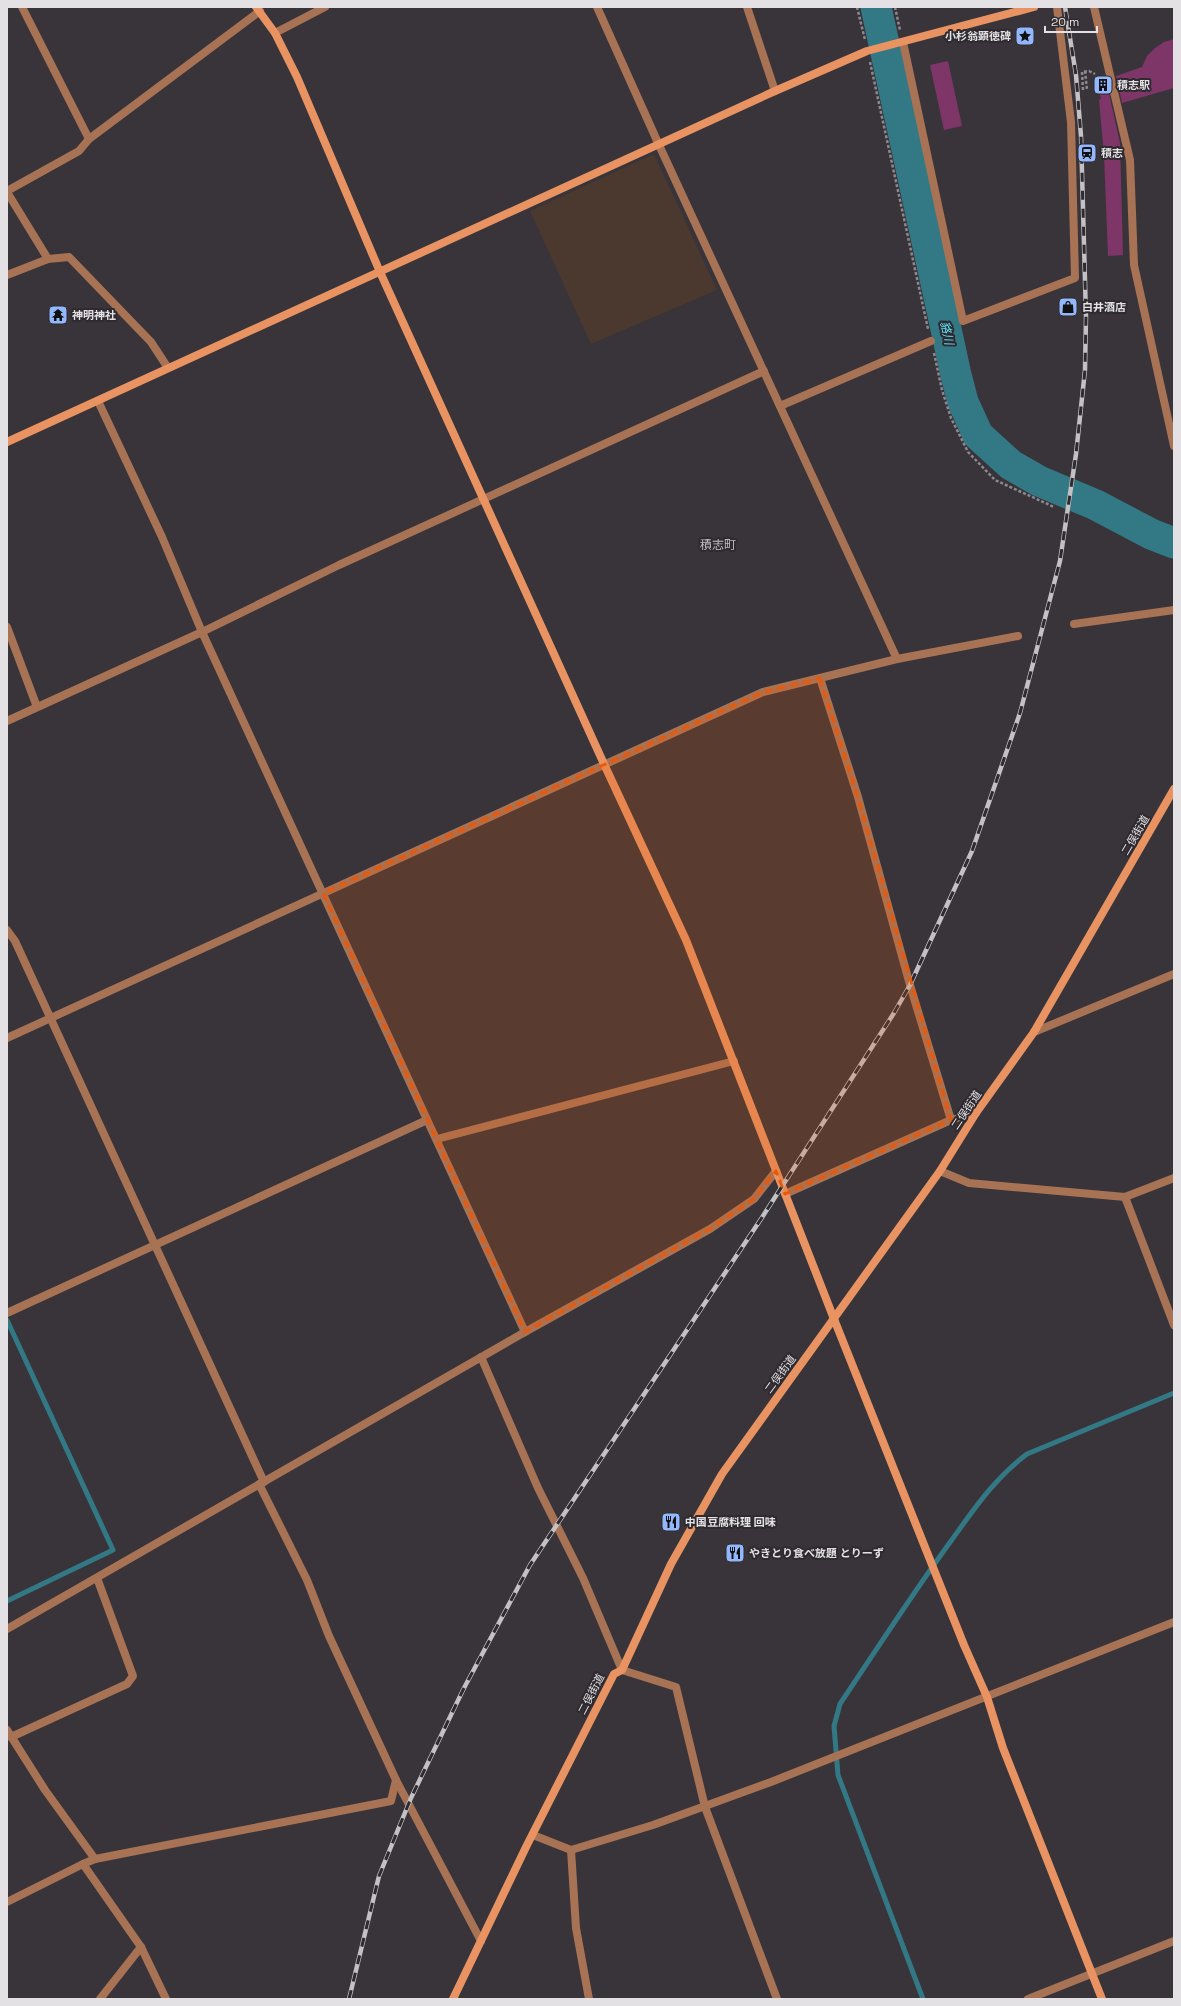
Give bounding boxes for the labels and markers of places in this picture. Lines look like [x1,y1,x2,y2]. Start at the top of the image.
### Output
place icon: 小杉翁顕徳碑 [1014,25,1036,47]
place label: 小杉翁顕徳碑 [945,29,1011,43]
building icon: 積志駅 [1092,74,1114,96]
place label: 積志駅 [1117,78,1150,92]
station icon: 積志 [1076,142,1098,164]
place label: 積志 [1101,146,1123,160]
shop icon: 白井酒店 [1057,296,1079,318]
place label: 白井酒店 [1082,300,1126,314]
temple icon: 神明神社 [47,304,69,326]
place label: 神明神社 [72,308,116,322]
restaurant icon: 中国豆腐料理 回味 [660,1511,682,1533]
place label: 中国豆腐料理 回味 [685,1515,776,1529]
restaurant icon: やきとり食べ放題 とりーず [724,1542,746,1564]
place label: やきとり食べ放題 とりーず [749,1546,884,1560]

